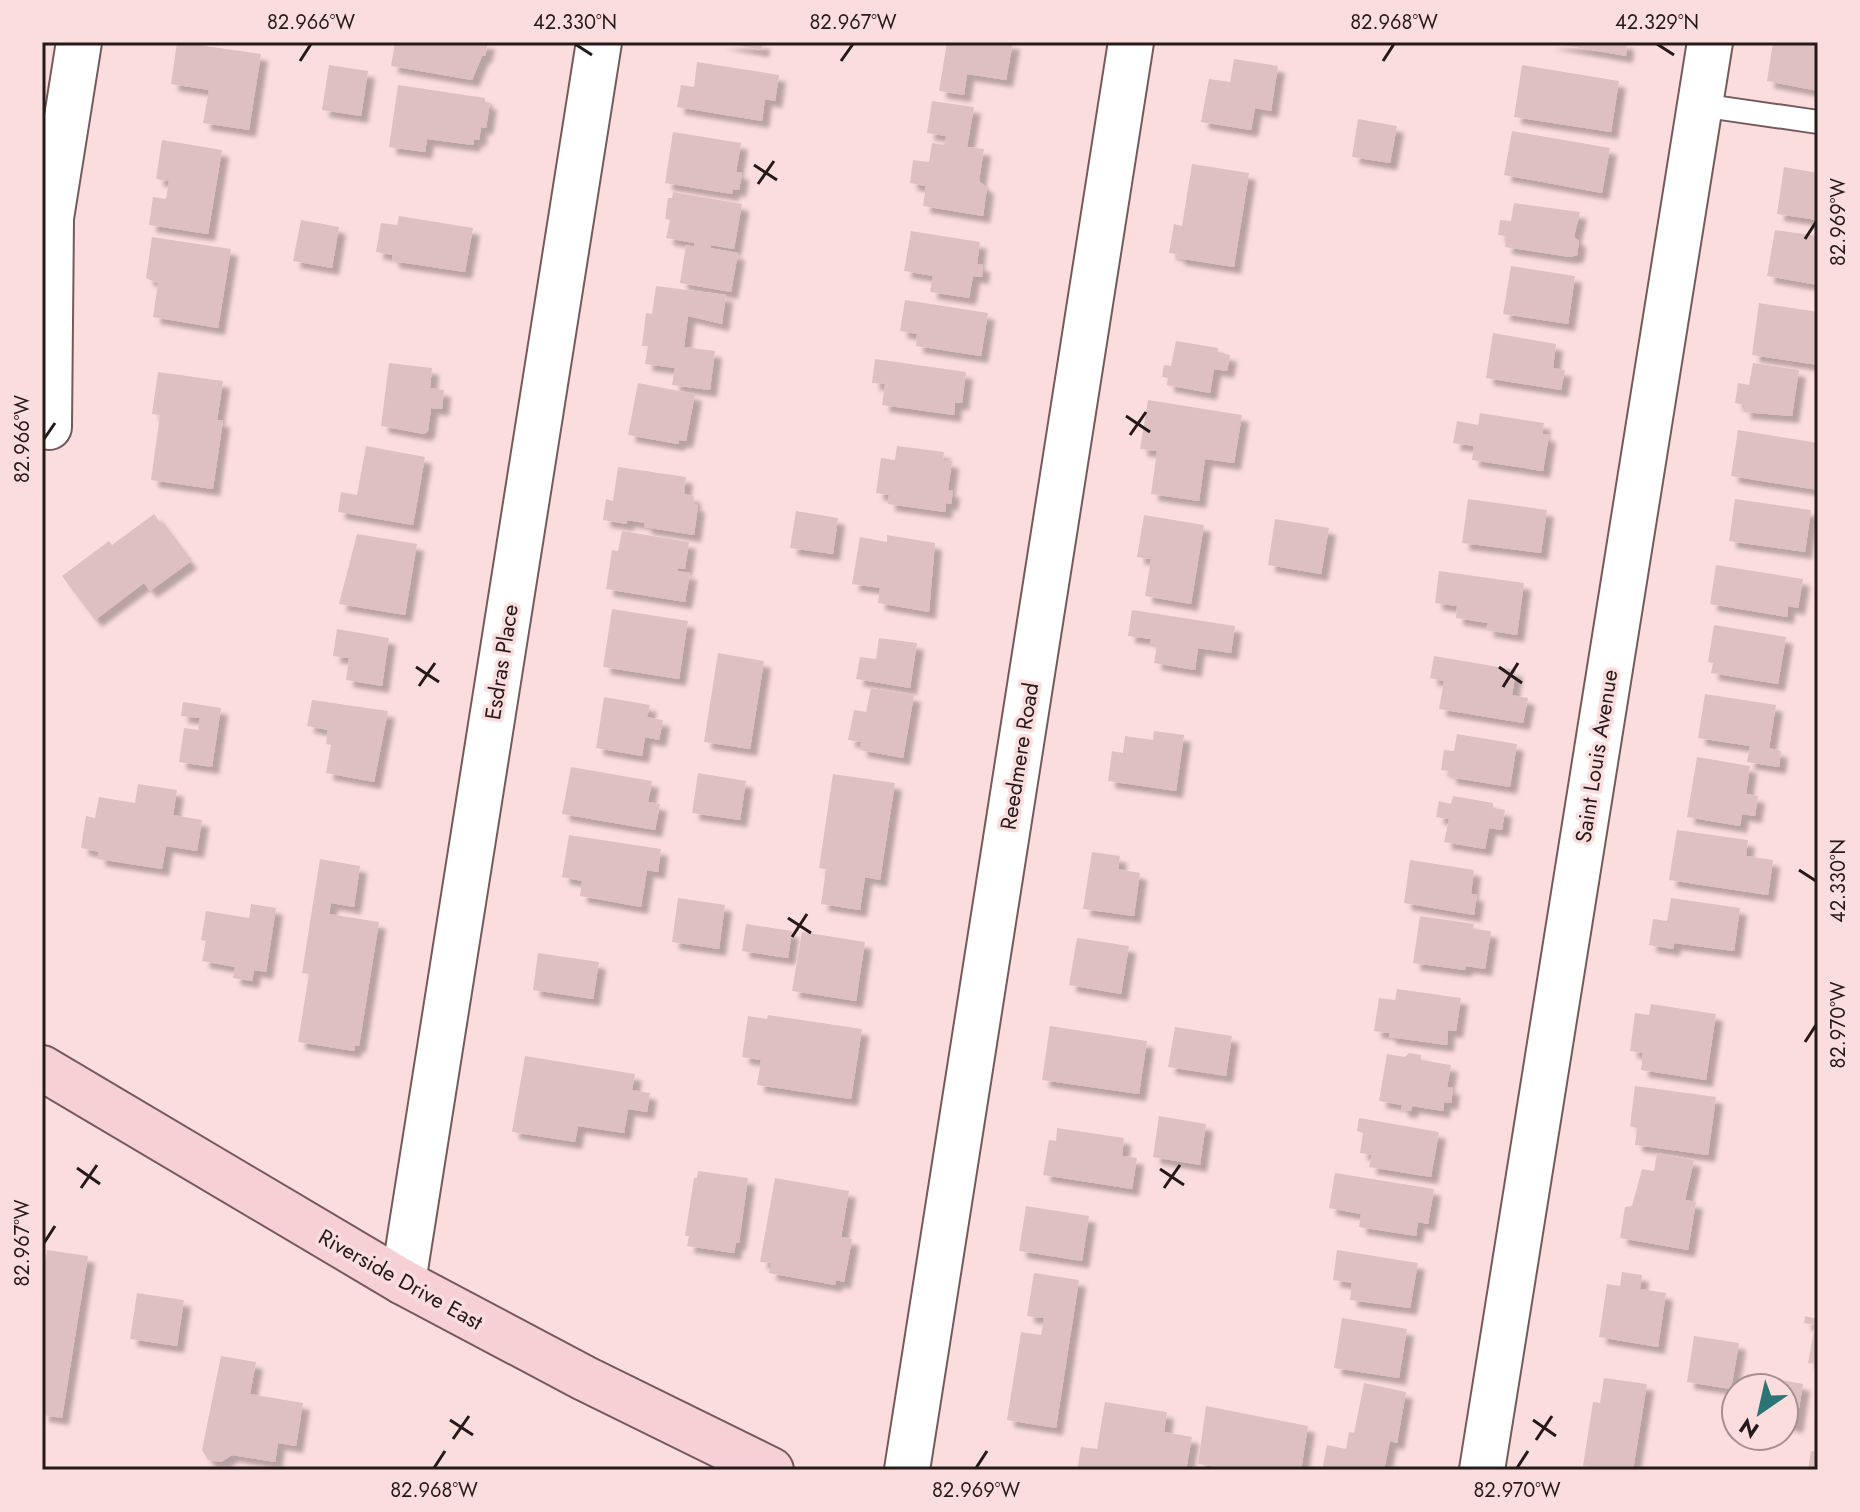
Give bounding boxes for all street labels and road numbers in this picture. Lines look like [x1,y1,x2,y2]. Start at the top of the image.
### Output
street label: Esdras Place [476,602,526,722]
street label: Saint Louis Avenue [1567,667,1625,845]
street label: Reedmere Road [992,680,1046,832]
street label: Riverside Drive East [313,1220,490,1338]

